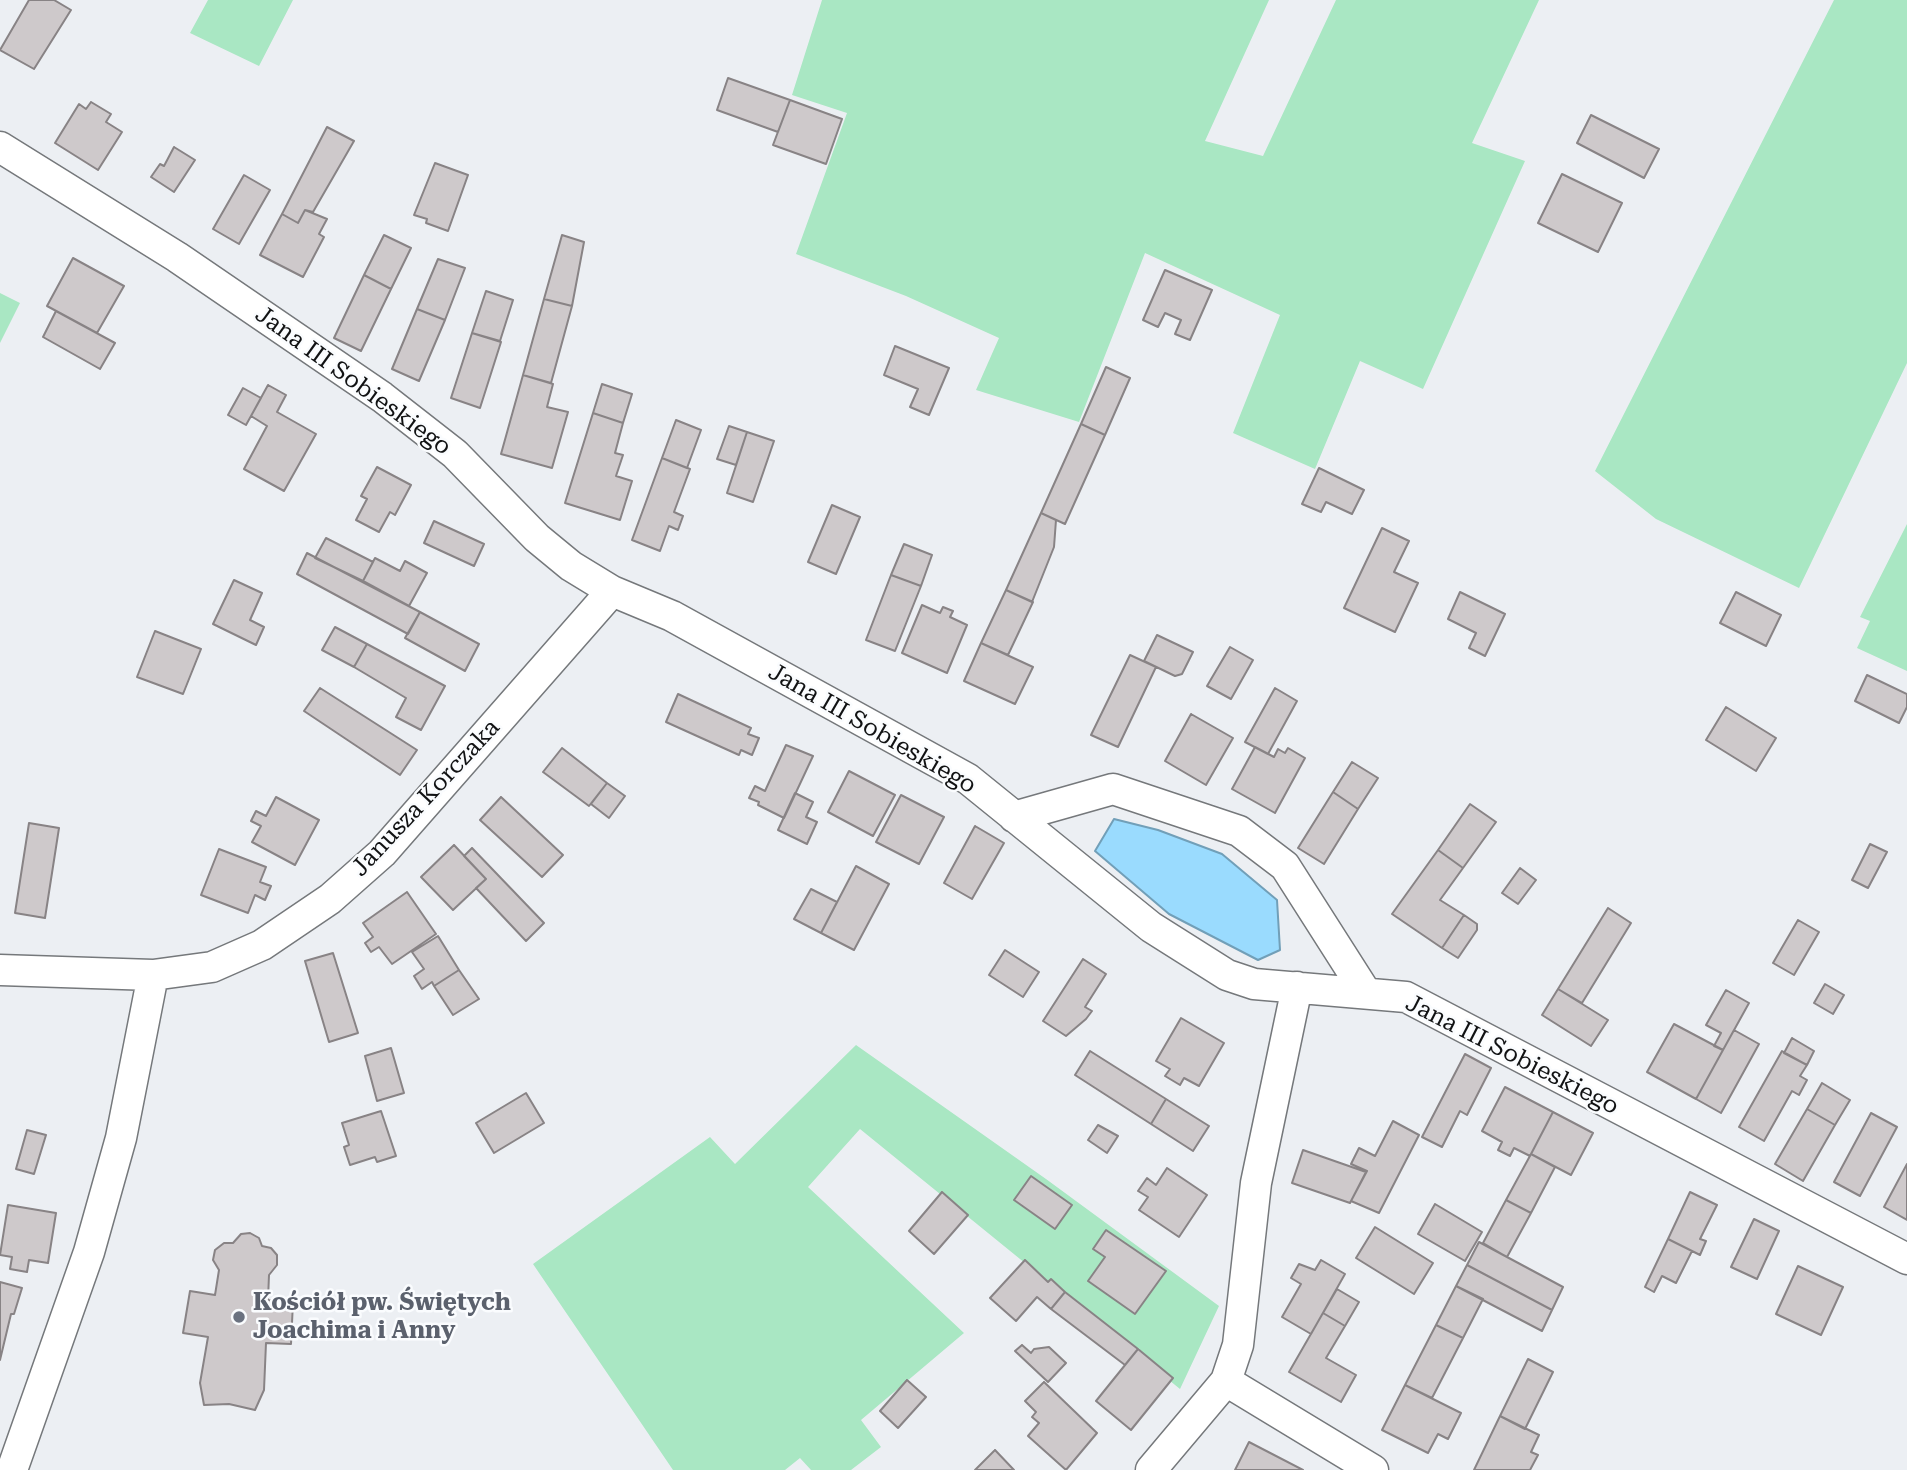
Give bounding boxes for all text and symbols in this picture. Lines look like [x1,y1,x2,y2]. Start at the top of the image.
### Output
street label: Jana III Sobieskiego [249,300,457,462]
street label: Jana III Sobieskiego [763,658,981,800]
street label: Janusza Korczaka [346,714,506,882]
street label: Jana III Sobieskiego [1401,989,1623,1121]
place label: Kościół pw. Świętych Joachima i Anny [253,1289,511,1345]
marker: Kościół pw. Świętych Joachima i Anny [231,1309,247,1325]

